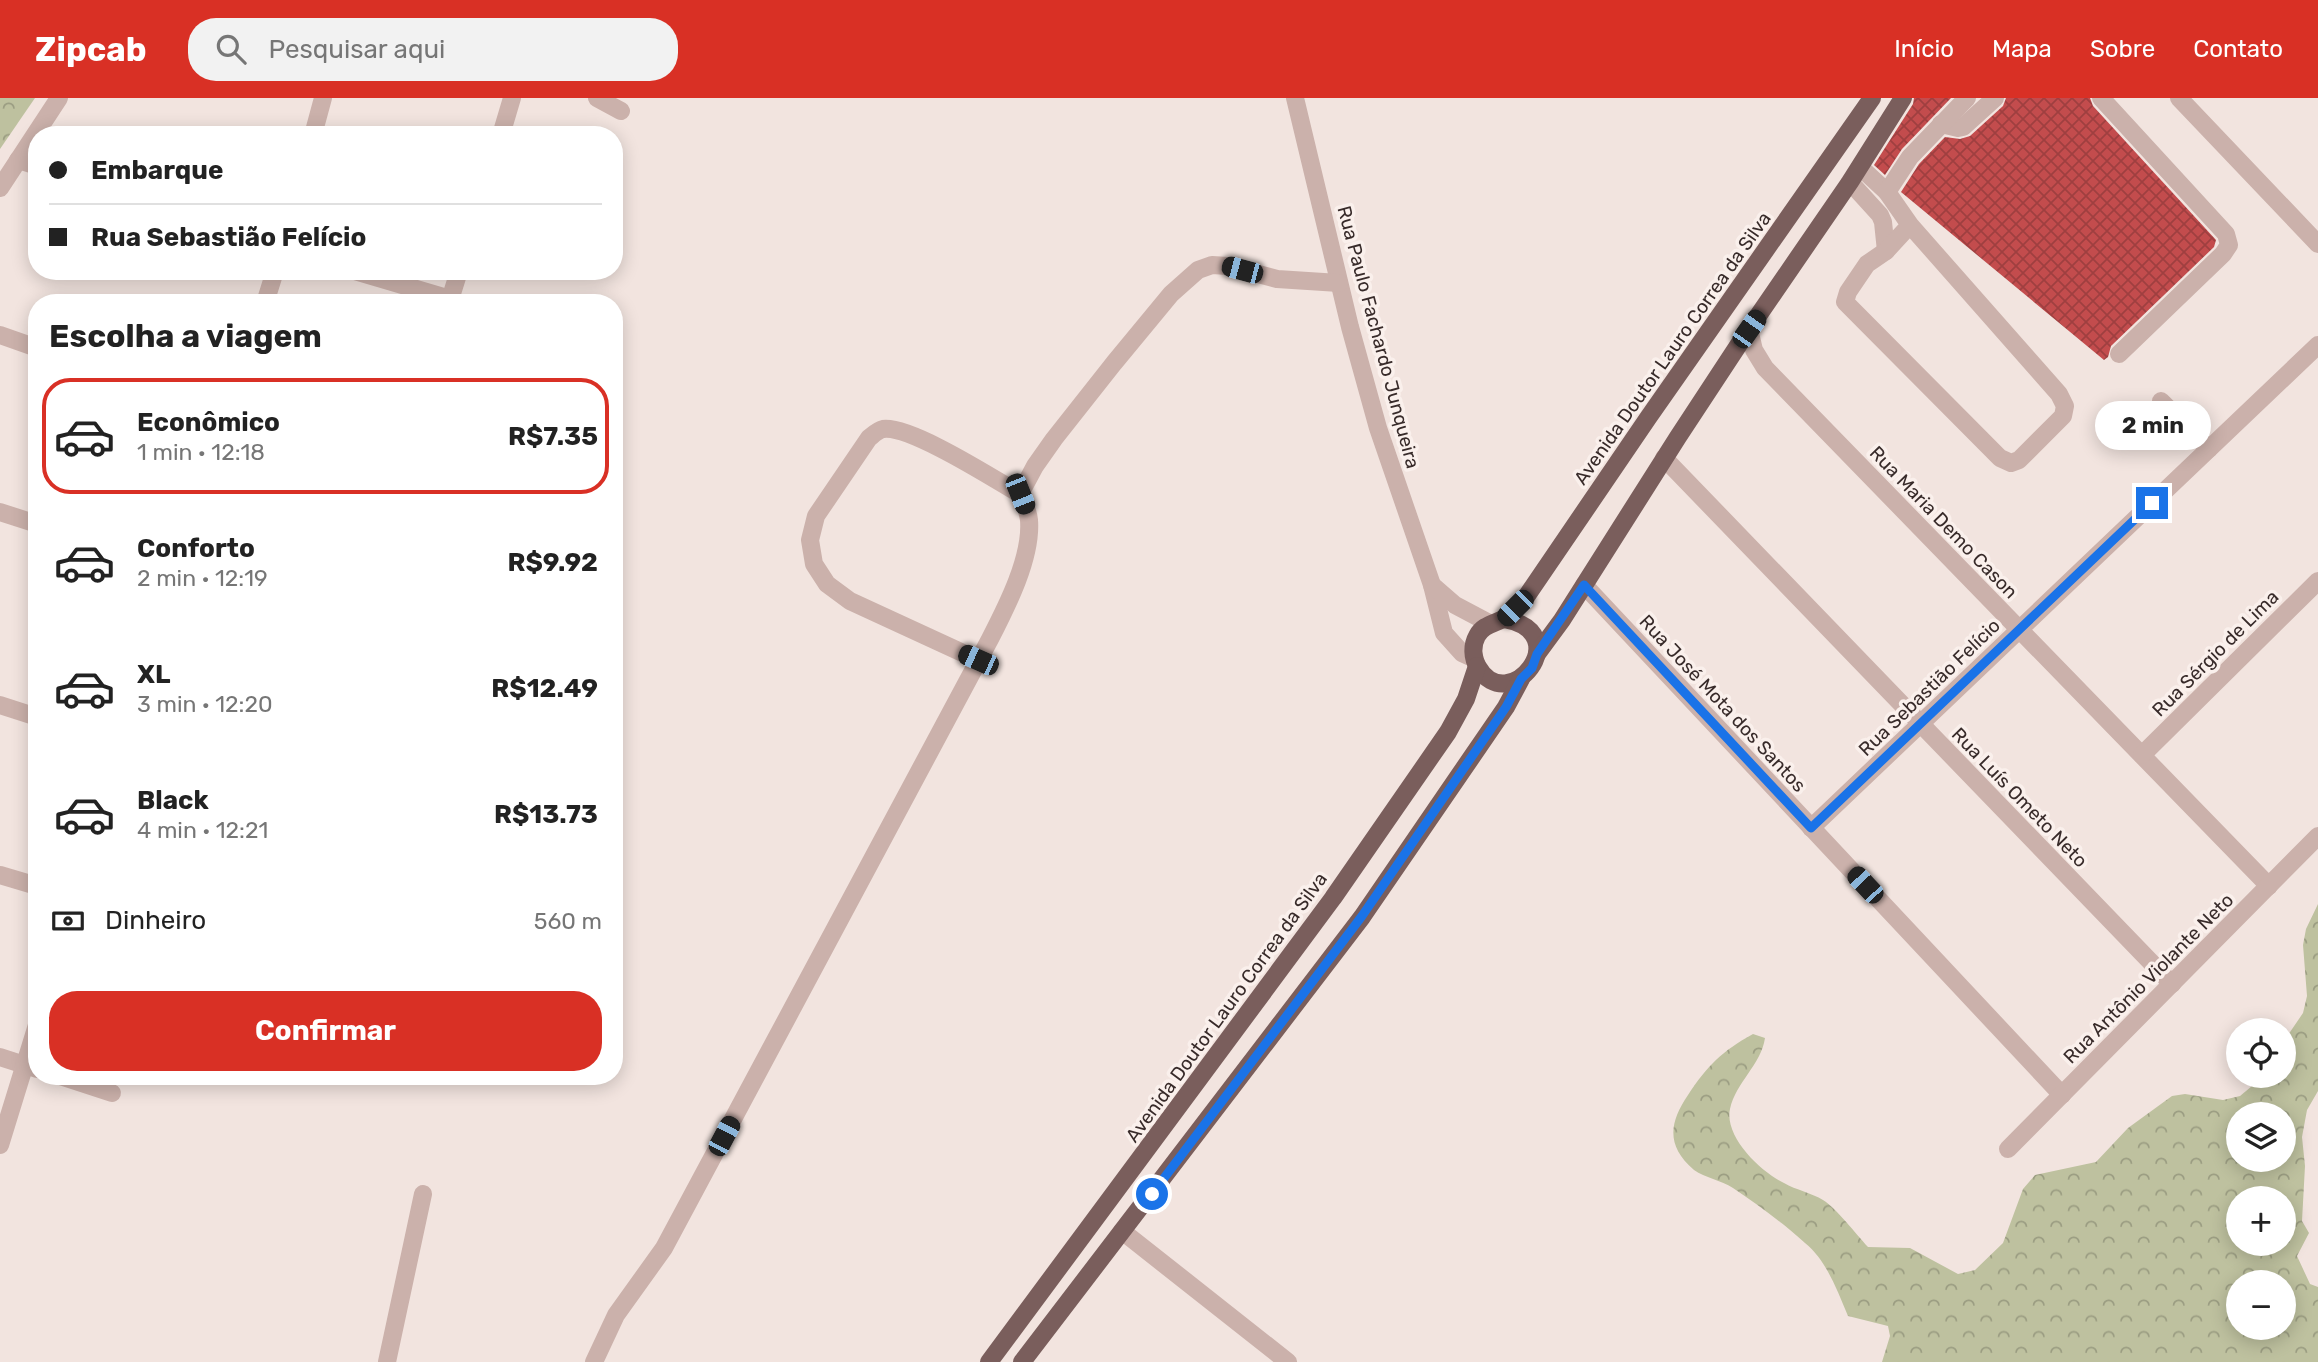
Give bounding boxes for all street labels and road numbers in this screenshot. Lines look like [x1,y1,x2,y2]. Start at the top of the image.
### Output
street label: Rua Paulo Fachardo Junqueira [1332,203,1425,471]
street label: Avenida Doutor Lauro Correa da Silva [1569,207,1776,489]
street label: Rua Maria Demo Cason [1865,441,2022,603]
street label: Rua Sérgio de Lima [2147,585,2283,721]
street label: Rua José Mota dos Santos [1635,610,1811,797]
street label: Rua Sebastião Felício [1854,614,2005,761]
street label: Rua Luís Ometo Neto [1947,723,2092,872]
street label: Avenida Doutor Lauro Correa da Silva [1121,868,1332,1147]
street label: Rua Antônio Violante Neto [2058,888,2238,1068]

